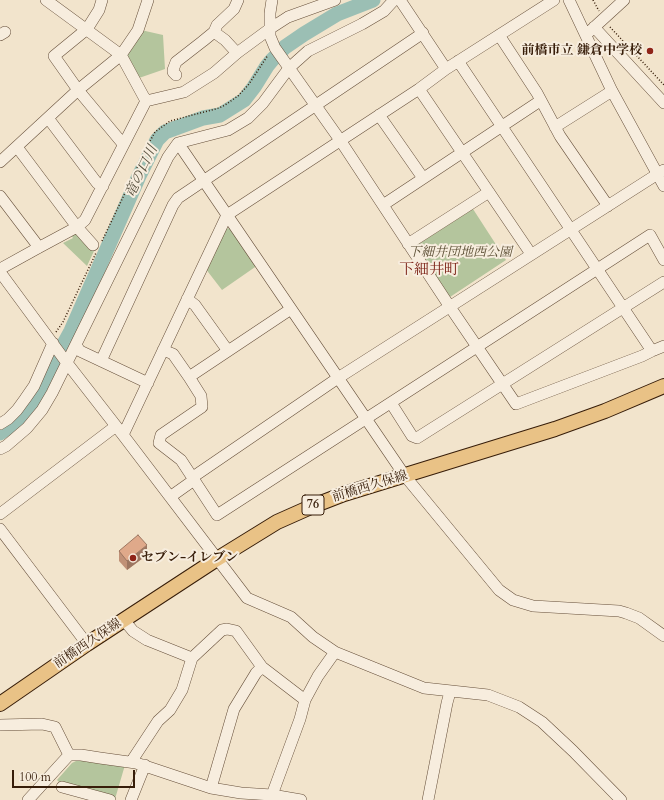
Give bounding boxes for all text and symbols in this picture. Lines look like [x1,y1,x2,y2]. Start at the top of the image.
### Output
place label: 前橋市立 鎌倉中学校 [522,43,642,59]
marker: 前橋市立 鎌倉中学校 [645,46,655,56]
water label: 竜の口川 [122,143,162,201]
park label: 下細井団地西公園 [408,245,512,261]
district label: 下細井町 [399,262,459,280]
street label: 前橋西久保線 [330,468,410,506]
road number: 76 [302,495,324,515]
place label: セブン-イレブン [141,550,238,566]
marker: セブン-イレブン [128,553,138,563]
street label: 前橋西久保線 [51,616,125,672]
scale bar [14,762,137,788]
text: 100 m [19,769,51,785]

